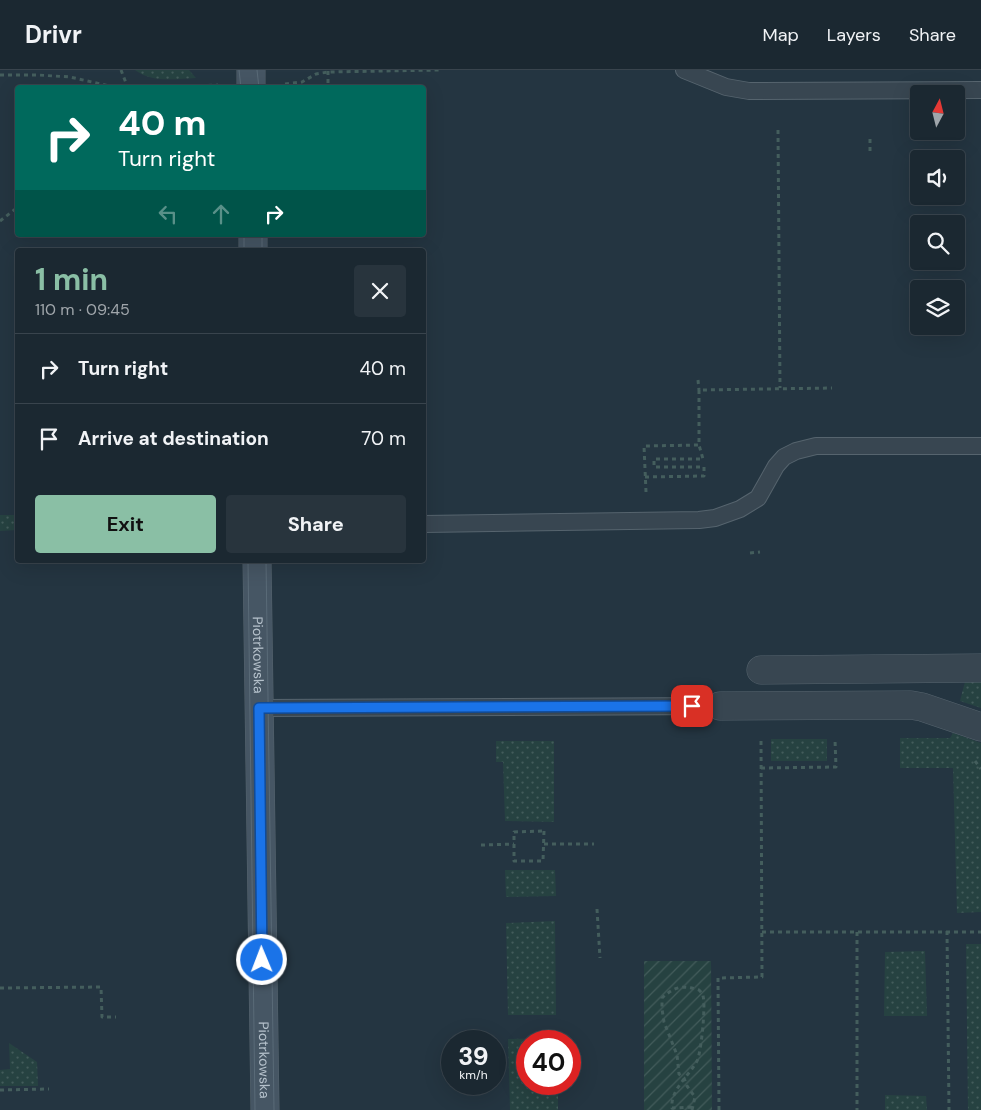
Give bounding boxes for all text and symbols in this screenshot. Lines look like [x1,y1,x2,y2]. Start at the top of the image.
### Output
text: Drivr [25,19,82,50]
text: Map [763,23,799,47]
text: Layers [827,23,881,47]
text: Share [909,23,956,47]
north arrow [910,85,965,140]
map controls [910,85,965,335]
text: 40 m [118,100,207,146]
icon: right [35,105,100,170]
text: Turn right [118,144,215,173]
button: sound [910,150,965,205]
icon: left [154,200,182,228]
icon: ahead [207,200,235,228]
icon: right [260,200,288,228]
button: search [910,215,965,270]
text: 1 min [35,260,108,299]
button: close [354,265,406,317]
button: layers [910,280,965,335]
text: 110 m · 09:45 [35,299,130,320]
icon: right [35,355,63,383]
text: Turn right [78,356,168,381]
text: 40 m [359,356,406,381]
icon: arrive [35,425,63,453]
text: Arrive at destination [78,426,269,451]
text: 70 m [361,426,406,451]
button: Exit [35,495,216,553]
button: Share [226,495,406,553]
street label: Piotrkowska [249,616,268,694]
pin [671,685,713,727]
icon: arrive [678,692,706,720]
position arrow [235,933,287,985]
street label: Piotrkowska [255,1021,274,1099]
speed limit sign: 40 [516,1030,581,1095]
text: 39 [458,1040,489,1073]
text: km/h [459,1067,488,1083]

